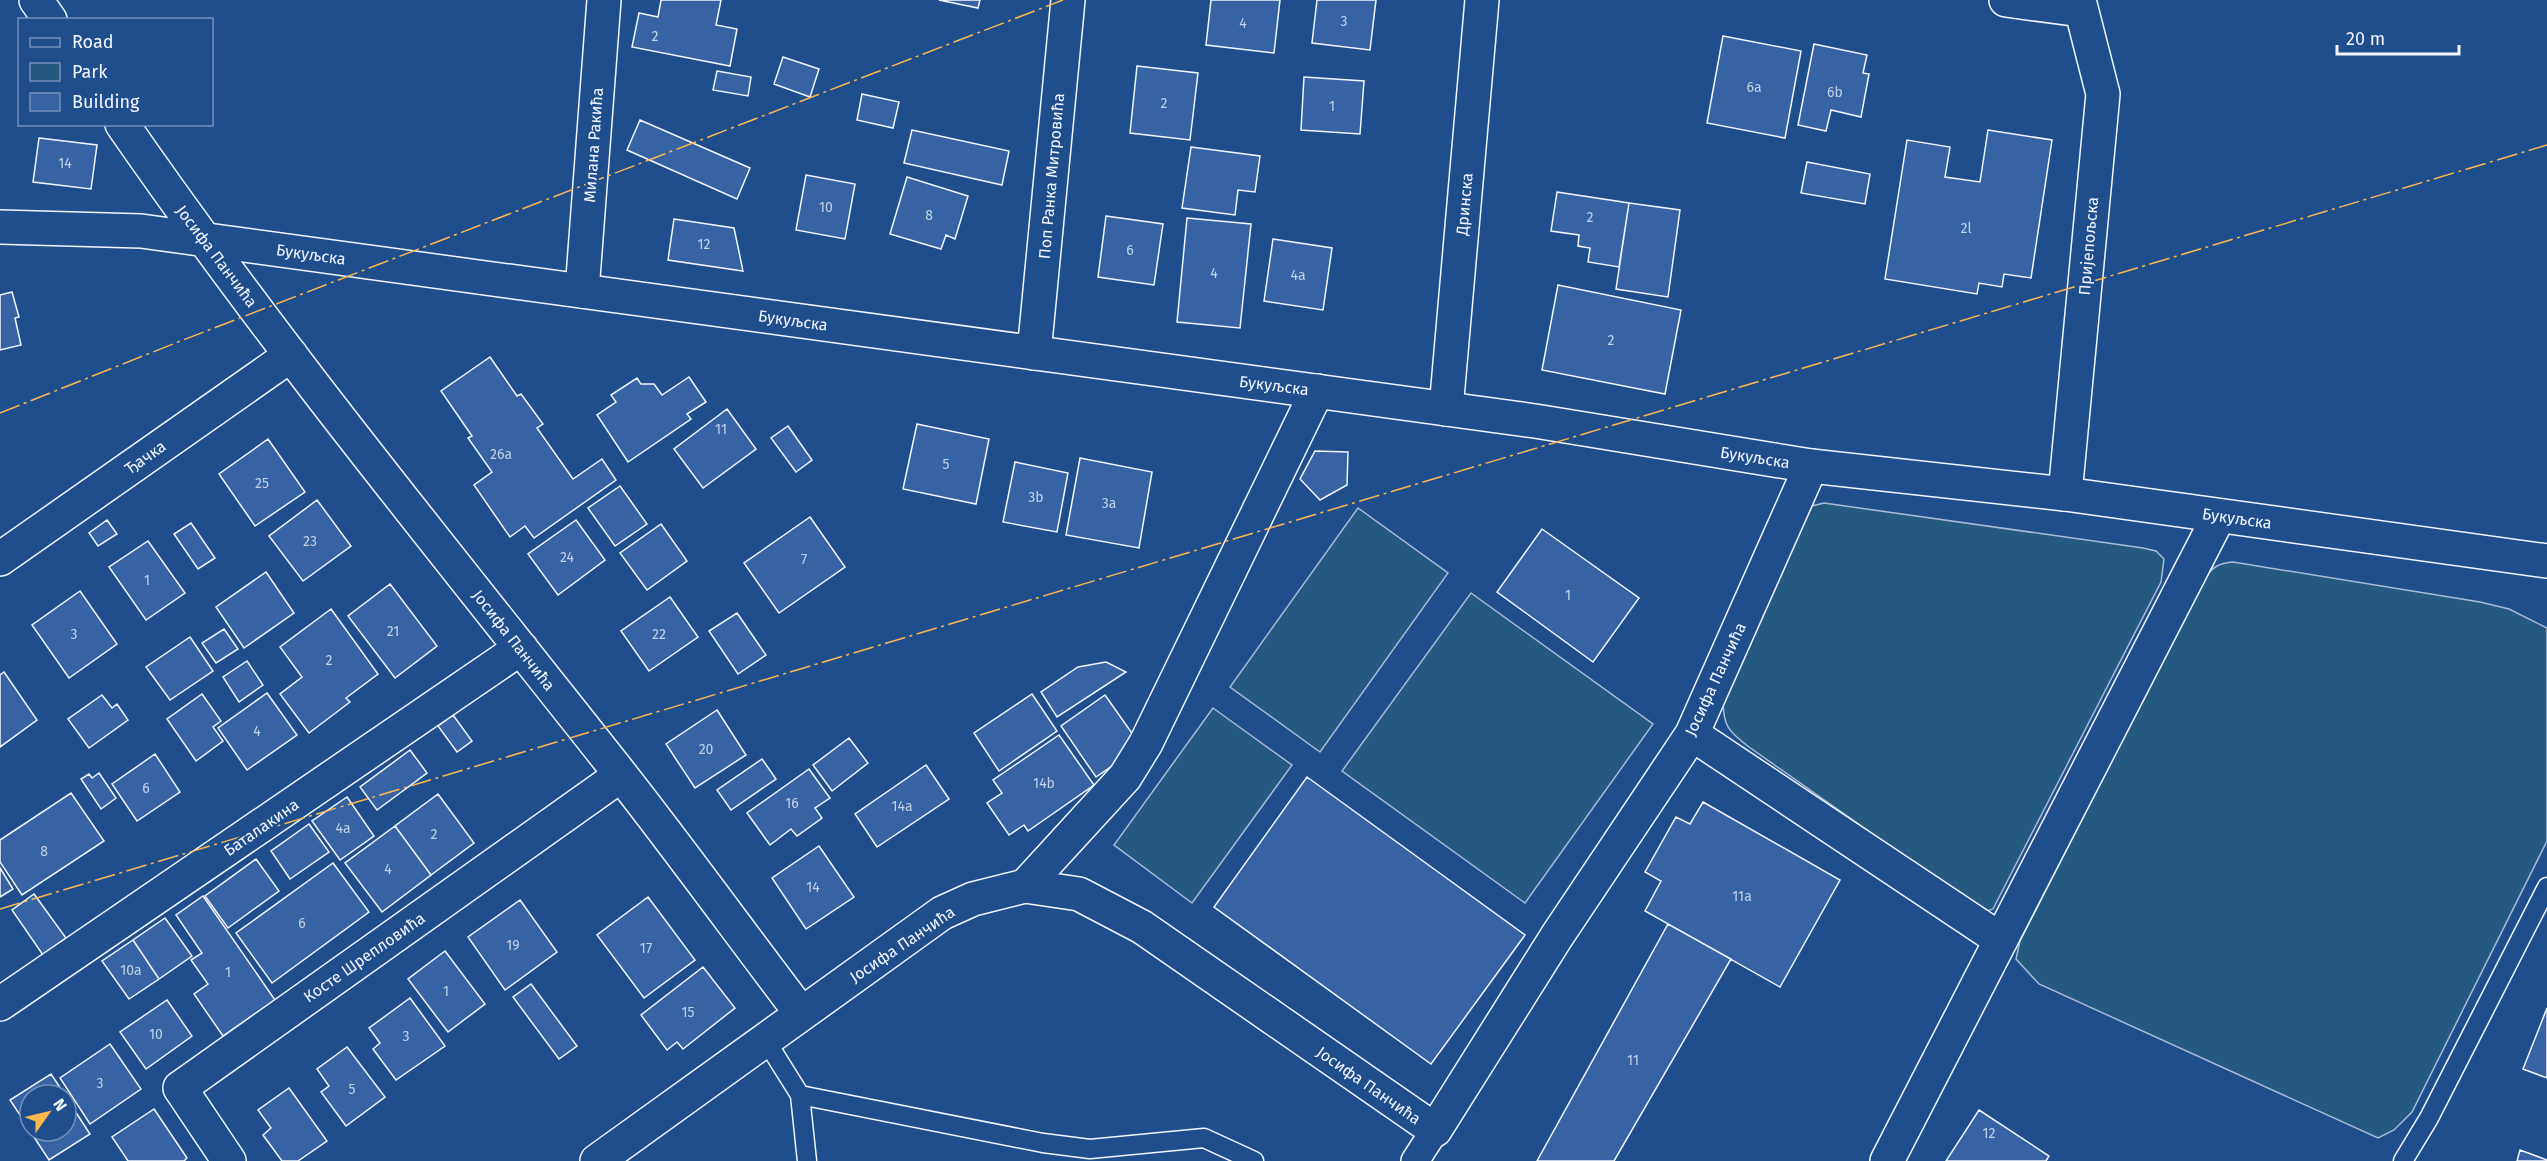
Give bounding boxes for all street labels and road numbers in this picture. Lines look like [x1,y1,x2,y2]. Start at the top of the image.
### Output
street label: Милана Ракића [580,87,607,203]
street label: Поп Ранка Митровића [1035,92,1068,260]
street label: Дринска [1452,172,1477,237]
street label: Пријепољска [2075,196,2102,296]
street label: Јосифа Панчића [172,201,261,311]
street label: Букуљска [275,240,347,269]
street label: Букуљска [757,306,829,335]
street label: Букуљска [1238,372,1310,399]
street label: Ђачка [121,436,169,478]
street label: Букуљска [1719,443,1791,472]
street label: Букуљска [2201,504,2273,533]
street label: Јосифа Панчића [468,586,559,695]
street label: Јосифа Панчића [1681,619,1750,739]
street label: Баталакина [220,795,302,860]
street label: Јосифа Панчића [846,902,959,987]
street label: Косте Шрепловића [300,908,429,1006]
street label: Јосифа Панчића [1313,1042,1425,1128]

